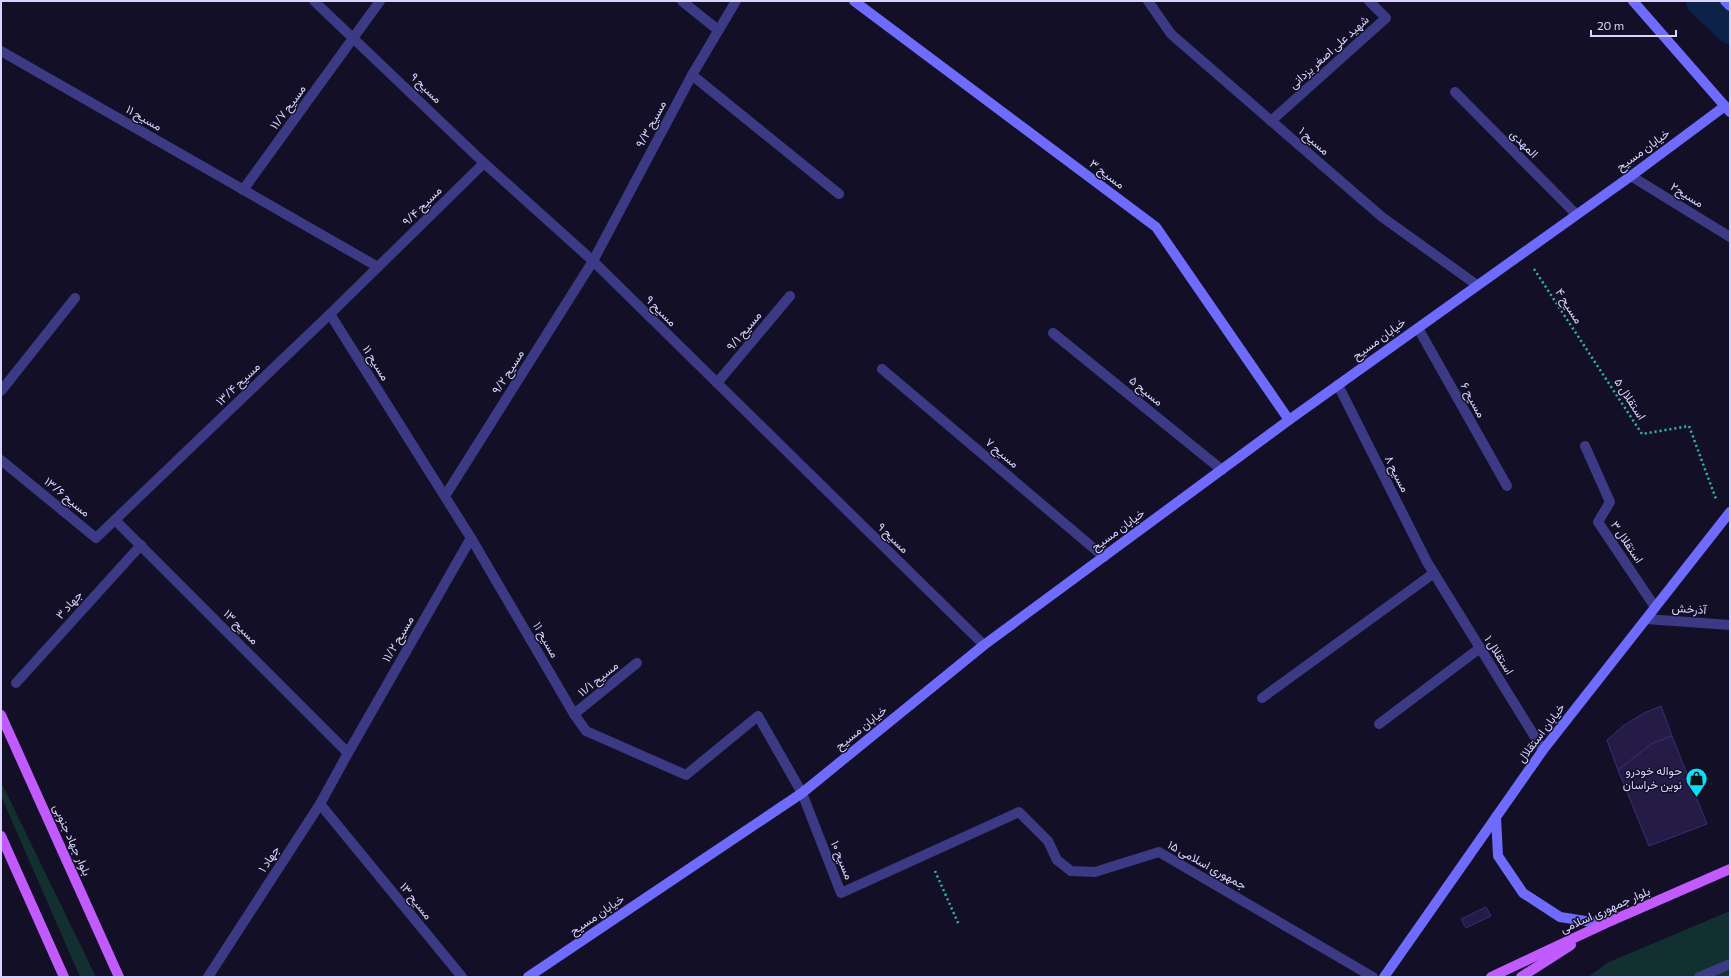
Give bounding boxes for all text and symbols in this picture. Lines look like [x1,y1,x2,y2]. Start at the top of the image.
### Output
street label: شهید علی اصغر یزدانی [1285,12,1373,92]
scale bar [1591,12,1676,38]
text: 20 m [1597,18,1624,32]
street label: مسیح ۹ [406,69,445,108]
street label: مسیح ۱۱/۷ [266,81,310,133]
street label: مسیح ۹/۳ [632,98,671,151]
street label: مسیح ۱۱ [123,101,165,136]
street label: مسیح ۱ [1295,123,1333,159]
street label: خیابان مسیح [1613,125,1674,176]
street label: المهدی [1506,126,1542,162]
street label: مسیح ۳ [1086,156,1128,193]
street label: مسیح۲ [1667,179,1707,212]
street label: مسیح ۹/۴ [399,183,446,230]
street label: مسیح ۴ [1551,285,1586,327]
street label: مسیح ۹ [641,292,680,331]
street label: مسیح ۹/۱ [723,308,766,355]
street label: خیابان مسیح [1349,314,1410,365]
street label: مسیح ۱۱ [358,342,393,384]
street label: مسیح ۹/۲ [488,347,529,398]
street label: مسیح ۱۳/۴ [212,359,264,410]
street label: مسیح ۵ [1125,372,1166,410]
street label: استقلال ۵ [1610,375,1650,423]
street label: مسیح ۶ [1456,380,1489,421]
street label: مسیح ۷ [981,434,1022,472]
street label: مسیح ۸ [1380,453,1413,496]
street label: مسیح ۱۳/۶ [40,474,93,521]
street label: خیابان مسیح [1088,505,1149,556]
street label: استقلال ۳ [1607,518,1647,566]
street label: مسیح ۹ [873,519,912,558]
street label: جهاد ۳ [52,587,86,623]
street label: آذرخش [1671,600,1708,618]
street label: مسیح ۱۳ [219,606,262,649]
street label: مسیح ۱۱/۲ [378,613,418,665]
street label: مسیح ۱۱ [528,619,563,661]
street label: استقلال ۱ [1481,632,1517,678]
street label: مسیح ۱۱/۱ [574,658,622,701]
street label: خیابان استقلال [1513,700,1569,766]
street label: خیابان مسیح [832,702,891,755]
place label: حواله خودرو نوین خراسان [1623,763,1682,793]
shop icon: حواله خودرو نوین خراسان [1684,765,1710,798]
street label: بلوار جهاد جنوبی [49,802,95,878]
street label: جمهوری اسلامی ۱۵ [1165,837,1249,893]
street label: مسیح ۱۰ [826,838,857,882]
street label: جهاد ۱ [254,843,284,875]
street label: مسیح ۱۳ [395,879,436,924]
street label: بلوار جمهوری اسلامی [1557,883,1653,937]
street label: خیابان مسیح [567,891,628,940]

